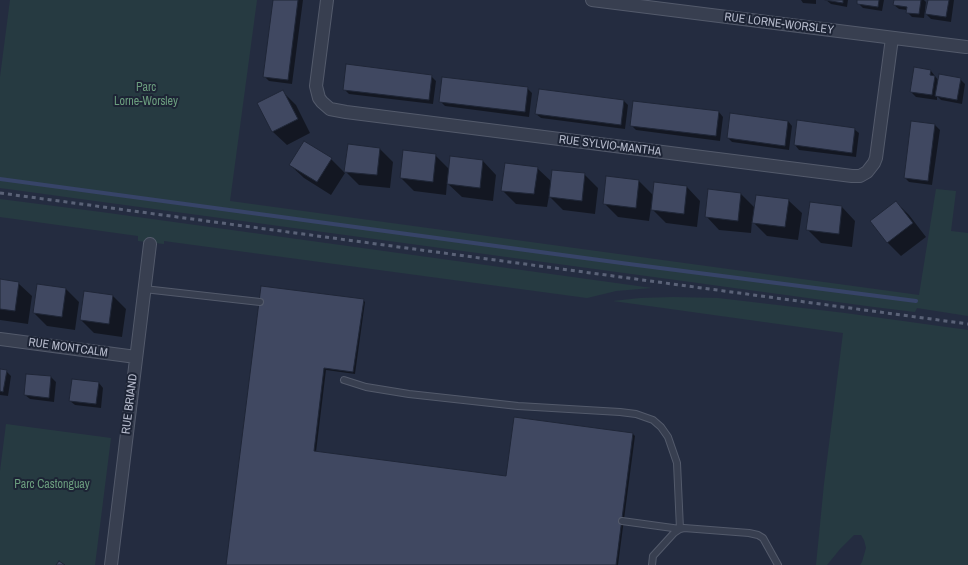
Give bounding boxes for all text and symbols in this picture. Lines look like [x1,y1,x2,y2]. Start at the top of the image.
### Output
street label: RUE LORNE-WORSLEY [724,10,834,38]
park label: Parc Lorne-Worsley [114,81,178,109]
street label: RUE SYLVIO-MANTHA [558,133,662,159]
street label: RUE MONTCALM [27,335,109,361]
street label: RUE BRIAND [119,373,141,435]
park label: Parc Castonguay [14,478,90,492]

